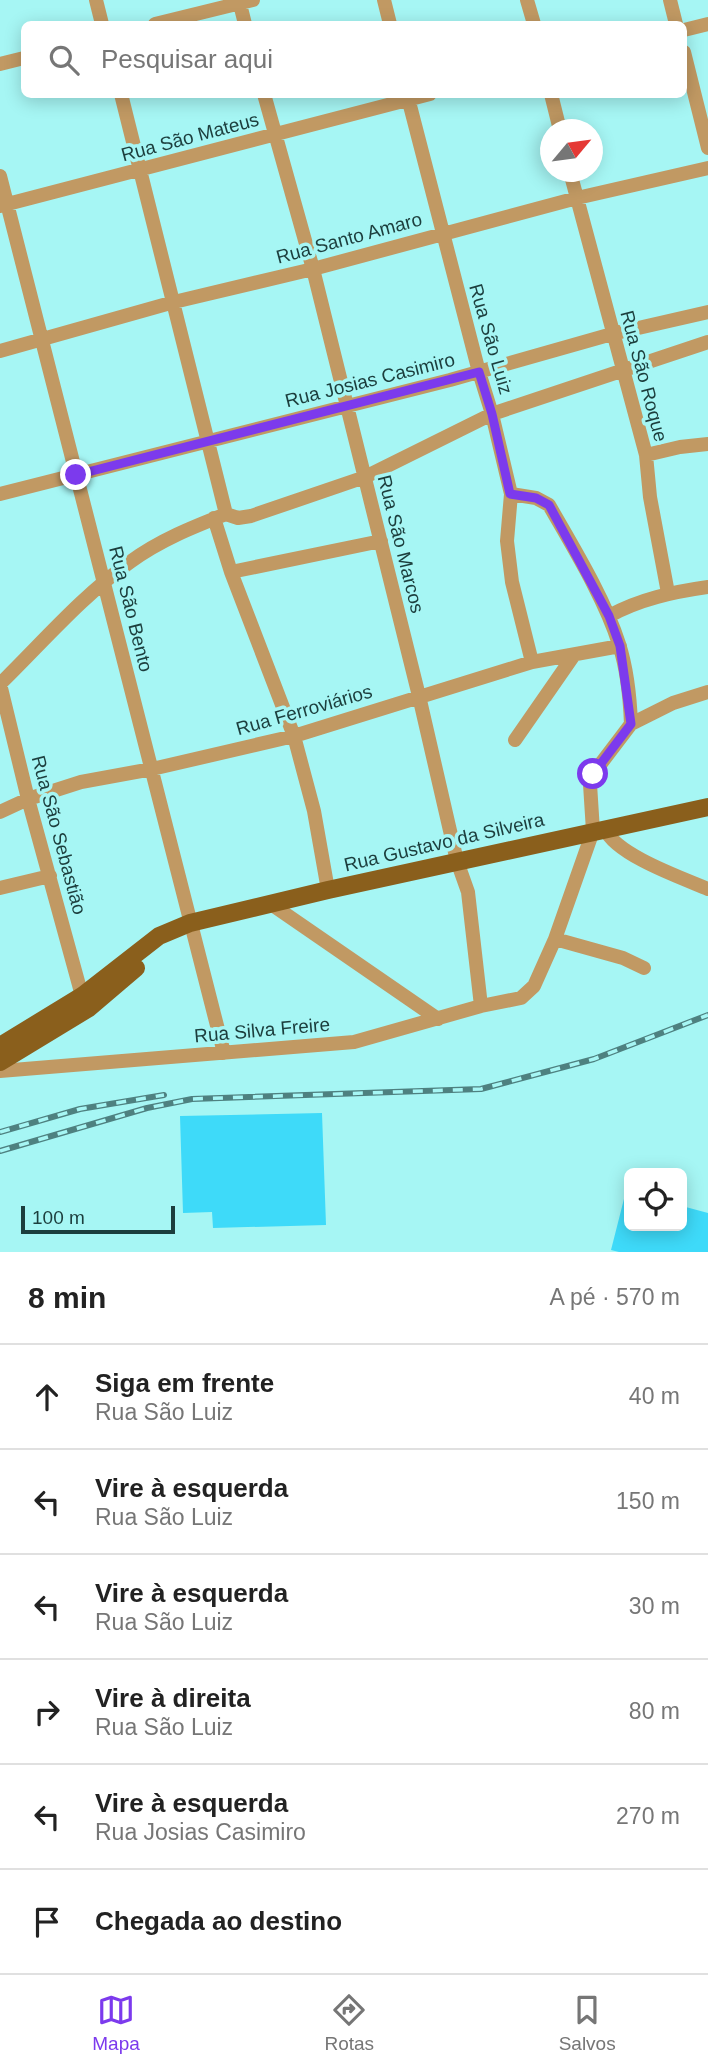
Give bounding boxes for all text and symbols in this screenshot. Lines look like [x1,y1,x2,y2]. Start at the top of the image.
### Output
search box [21,21,687,98]
icon: search [45,41,83,79]
text: Pesquisar aqui [101,44,273,74]
street label: Rua São Mateus [119,109,261,165]
north arrow [540,119,603,182]
street label: Rua Santo Amaro [274,208,424,268]
street label: Rua São Luiz [465,281,517,397]
street label: Rua São Roque [616,308,672,444]
street label: Rua Josias Casimiro [283,349,457,411]
route end [60,459,91,490]
street label: Rua São Marcos [374,473,428,615]
street label: Rua São Bento [105,544,157,674]
street label: Rua Ferroviários [234,681,374,739]
street label: Rua São Sebastião [28,753,90,917]
route start [577,758,608,789]
street label: Rua Gustavo da Silveira [342,809,547,875]
street label: Rua Silva Freire [193,1014,331,1046]
map controls [624,1168,687,1231]
button: locate [624,1168,687,1231]
scale bar [21,1203,175,1235]
text: 100 m [32,1207,85,1228]
text: 8 min [28,1281,106,1314]
text: A pé · 570 m [550,1284,680,1310]
text: Siga em frente [95,1368,274,1398]
icon: ahead [28,1378,66,1416]
text: 40 m [629,1383,680,1409]
text: Rua São Luiz [95,1399,233,1425]
text: Vire à esquerda [95,1473,288,1503]
icon: left [28,1483,66,1521]
text: 150 m [616,1488,680,1514]
text: Rua São Luiz [95,1504,233,1530]
text: Vire à esquerda [95,1578,288,1608]
icon: left [28,1588,66,1626]
text: 30 m [629,1593,680,1619]
text: Rua São Luiz [95,1609,233,1635]
text: Vire à direita [95,1683,251,1713]
icon: right [28,1693,66,1731]
text: 80 m [629,1698,680,1724]
text: Rua São Luiz [95,1714,233,1740]
text: Vire à esquerda [95,1788,288,1818]
icon: left [28,1798,66,1836]
text: 270 m [616,1803,680,1829]
text: Rua Josias Casimiro [95,1819,306,1845]
icon: arrive [28,1903,66,1941]
text: Chegada ao destino [95,1906,342,1936]
tab: Mapa [92,1991,140,2055]
tab: Rotas [324,1991,374,2055]
tab: Salvos [559,1991,616,2055]

